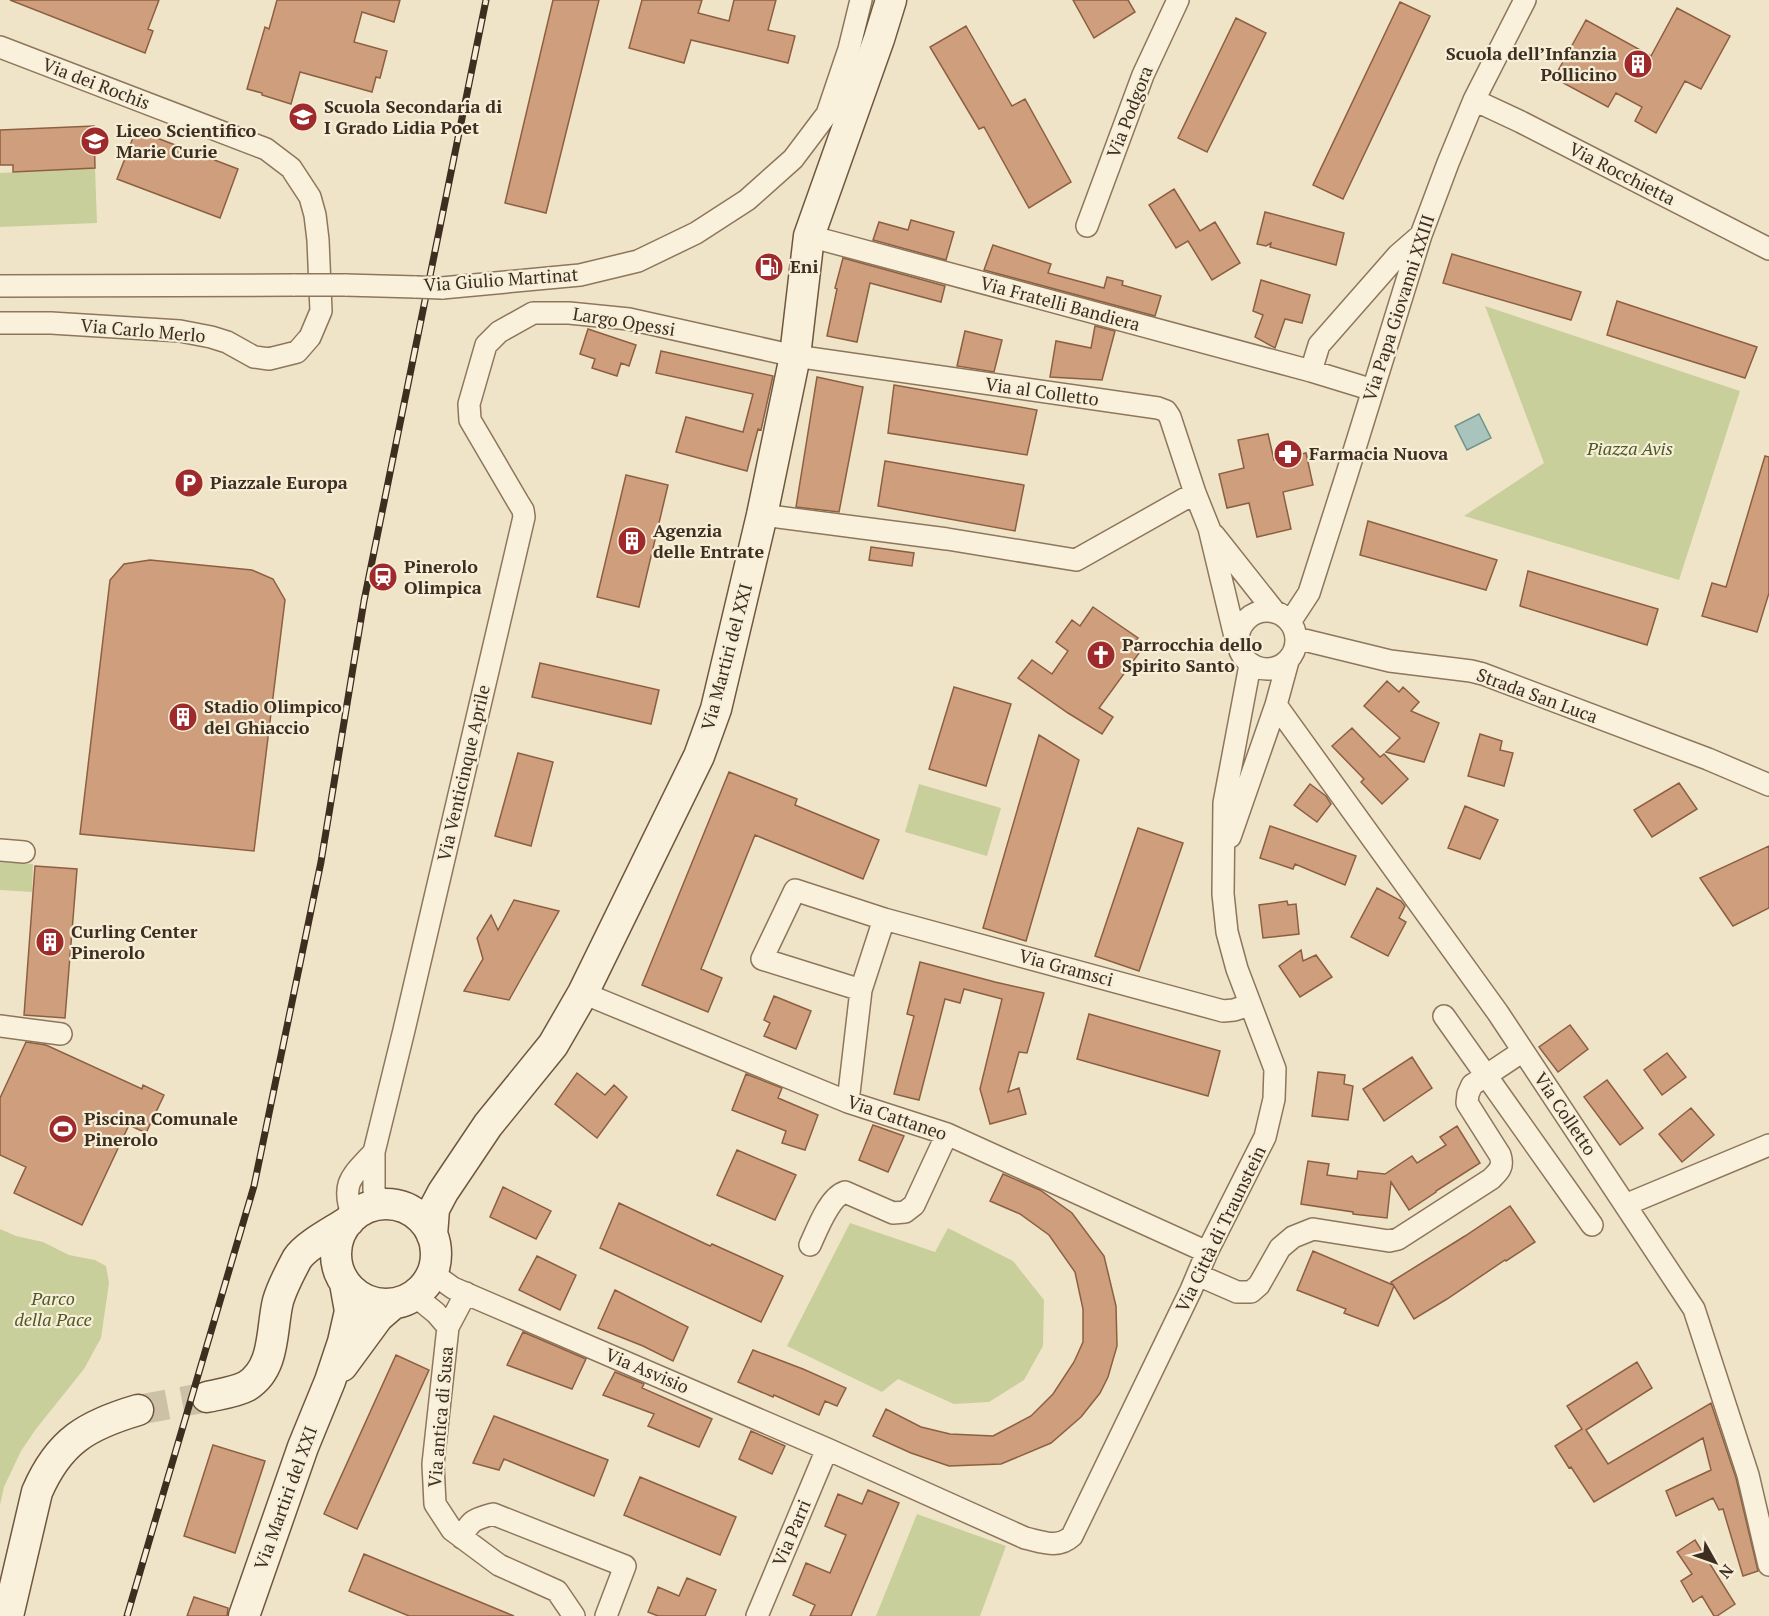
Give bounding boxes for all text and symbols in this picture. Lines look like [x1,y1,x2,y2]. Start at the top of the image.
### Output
place label: Scuola dell’Infanzia Pollicino [1446,41,1617,86]
building icon: Scuola dell’Infanzia Pollicino [1622,48,1654,80]
street label: Via dei Rochis [39,52,154,115]
street label: Via Podgora [1101,62,1158,161]
place label: Scuola Secondaria di I Grado Lidia Poet [324,94,502,139]
school or university icon: Scuola Secondaria di I Grado Lidia Poet [287,101,319,133]
place label: Liceo Scientifico Marie Curie [116,118,257,163]
school or university icon: Liceo Scientifico Marie Curie [79,125,111,157]
street label: Via Rocchietta [1565,136,1680,210]
street label: Via Papa Giovanni XXIII [1357,211,1440,404]
fuel station icon: Eni [753,251,785,283]
place label: Eni [790,254,818,278]
street label: Via Giulio Martinat [423,262,579,296]
street label: Via Fratelli Bandiera [978,270,1143,336]
street label: Largo Opessi [571,301,677,341]
street label: Via Carlo Merlo [80,313,207,347]
street label: Via al Colletto [984,371,1100,411]
park label: Piazza Avis [1586,436,1673,460]
pharmacy icon: Farmacia Nuova [1272,438,1304,470]
place label: Farmacia Nuova [1309,441,1448,465]
parking icon: Piazzale Europa [173,467,205,499]
place label: Piazzale Europa [210,470,348,494]
place label: Agenzia delle Entrate [653,518,765,563]
building icon: Agenzia delle Entrate [616,525,648,557]
place label: Pinerolo Olimpica [404,554,482,599]
station icon: Pinerolo Olimpica [367,561,399,593]
street label: Via Martiri del XXI [695,581,757,733]
place label: Parrocchia dello Spirito Santo [1122,632,1263,677]
church icon: Parrocchia dello Spirito Santo [1085,639,1117,671]
street label: Strada San Luca [1473,662,1601,728]
street label: Via Venticinque Aprile [431,682,495,863]
place label: Stadio Olimpico del Ghiaccio [204,694,342,739]
building icon: Stadio Olimpico del Ghiaccio [167,701,199,733]
place label: Curling Center Pinerolo [71,919,198,964]
building icon: Curling Center Pinerolo [34,926,66,958]
street label: Via Gramsci [1016,943,1116,991]
street label: Via Colletto [1529,1067,1602,1160]
street label: Via Cattaneo [844,1089,950,1145]
place label: Piscina Comunale Pinerolo [84,1106,238,1151]
sports icon: Piscina Comunale Pinerolo [47,1113,79,1145]
street label: Via Città di Traunstein [1169,1141,1271,1316]
park label: Parco della Pace [14,1286,92,1331]
street label: Via Asvisio [602,1342,693,1398]
street label: Via antica di Susa [422,1345,458,1488]
street label: Via Martiri del XXI [248,1423,322,1573]
street label: Via Parri [766,1496,816,1570]
north arrow [1685,1532,1745,1592]
text: N [1714,1560,1739,1583]

